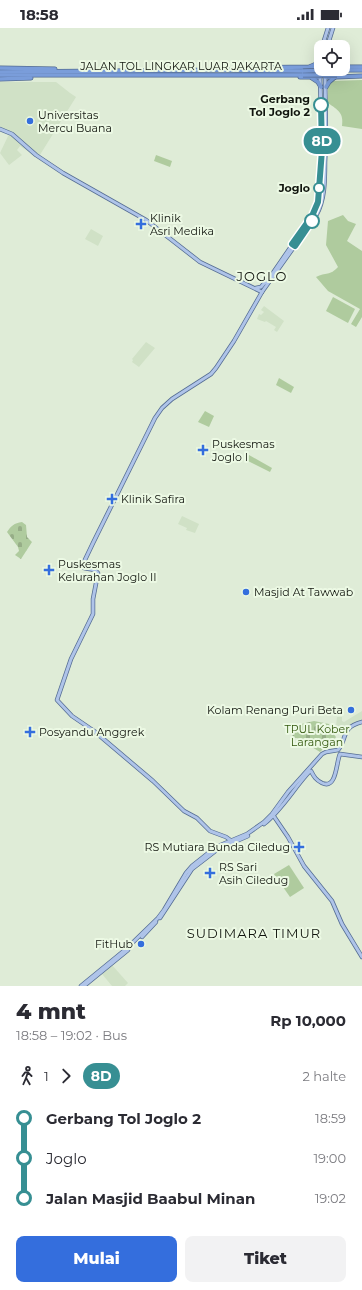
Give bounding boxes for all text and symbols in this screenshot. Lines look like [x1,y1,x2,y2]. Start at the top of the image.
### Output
text: 18:58 [20,5,59,24]
map controls [314,40,350,76]
button: locate [314,40,350,76]
street label: JALAN TOL LINGKAR LUAR JAKARTA [79,59,282,73]
place label: Gerbang Tol Joglo 2 [249,92,311,119]
marker: Gerbang Tol Joglo 2 [313,97,329,113]
place label: Universitas Mercu Buana [38,108,112,135]
marker: Universitas Mercu Buana [25,116,35,126]
line badge: 8D [304,128,340,154]
text: 8D [312,132,332,150]
place label: Joglo [278,181,310,195]
marker: Joglo [313,182,325,194]
place label: Klinik Asri Medika [150,211,214,238]
unlabelled marker [304,213,320,229]
marker: Klinik Asri Medika [135,218,147,230]
district label: JOGLO [236,268,287,284]
place label: Puskesmas Joglo I [211,437,275,464]
marker: Puskesmas Joglo I [197,444,209,456]
place label: Klinik Safira [121,492,185,506]
marker: Klinik Safira [106,493,118,505]
place label: Puskesmas Kelurahan Joglo II [58,557,157,584]
marker: Puskesmas Kelurahan Joglo II [43,564,55,576]
place label: Masjid At Tawwab [254,585,353,599]
marker: Masjid At Tawwab [241,587,251,597]
place label: Kolam Renang Puri Beta [207,703,343,717]
marker: Kolam Renang Puri Beta [346,705,356,715]
park label: TPUL Kober Larangan [284,722,350,749]
place label: Posyandu Anggrek [39,725,145,739]
marker: Posyandu Anggrek [24,726,36,738]
place label: RS Mutiara Bunda Ciledug [145,840,290,854]
marker: RS Mutiara Bunda Ciledug [293,841,305,853]
place label: RS Sari Asih Ciledug [219,860,288,887]
marker: RS Sari Asih Ciledug [204,867,216,879]
district label: SUDIMARA TIMUR [187,925,321,941]
place label: FitHub [95,937,133,951]
marker: FitHub [136,939,146,949]
text: 4 mnt [16,998,86,1025]
text: Rp 10,000 [270,1011,346,1030]
text: 18:58 – 19:02 · Bus [16,1027,127,1043]
icon: walk [16,1065,38,1087]
icon: forward [55,1065,77,1087]
text: 8D [91,1067,112,1085]
text: 1 [44,1068,49,1084]
text: 2 halte [302,1068,346,1084]
text: Gerbang Tol Joglo 2 [46,1109,201,1128]
text: 18:59 [315,1110,346,1126]
text: Joglo [46,1149,87,1168]
text: 19:00 [313,1150,346,1166]
text: Jalan Masjid Baabul Minan [46,1189,255,1208]
text: 19:02 [315,1190,346,1206]
button: Mulai [16,1236,177,1282]
button: Tiket [185,1236,346,1282]

